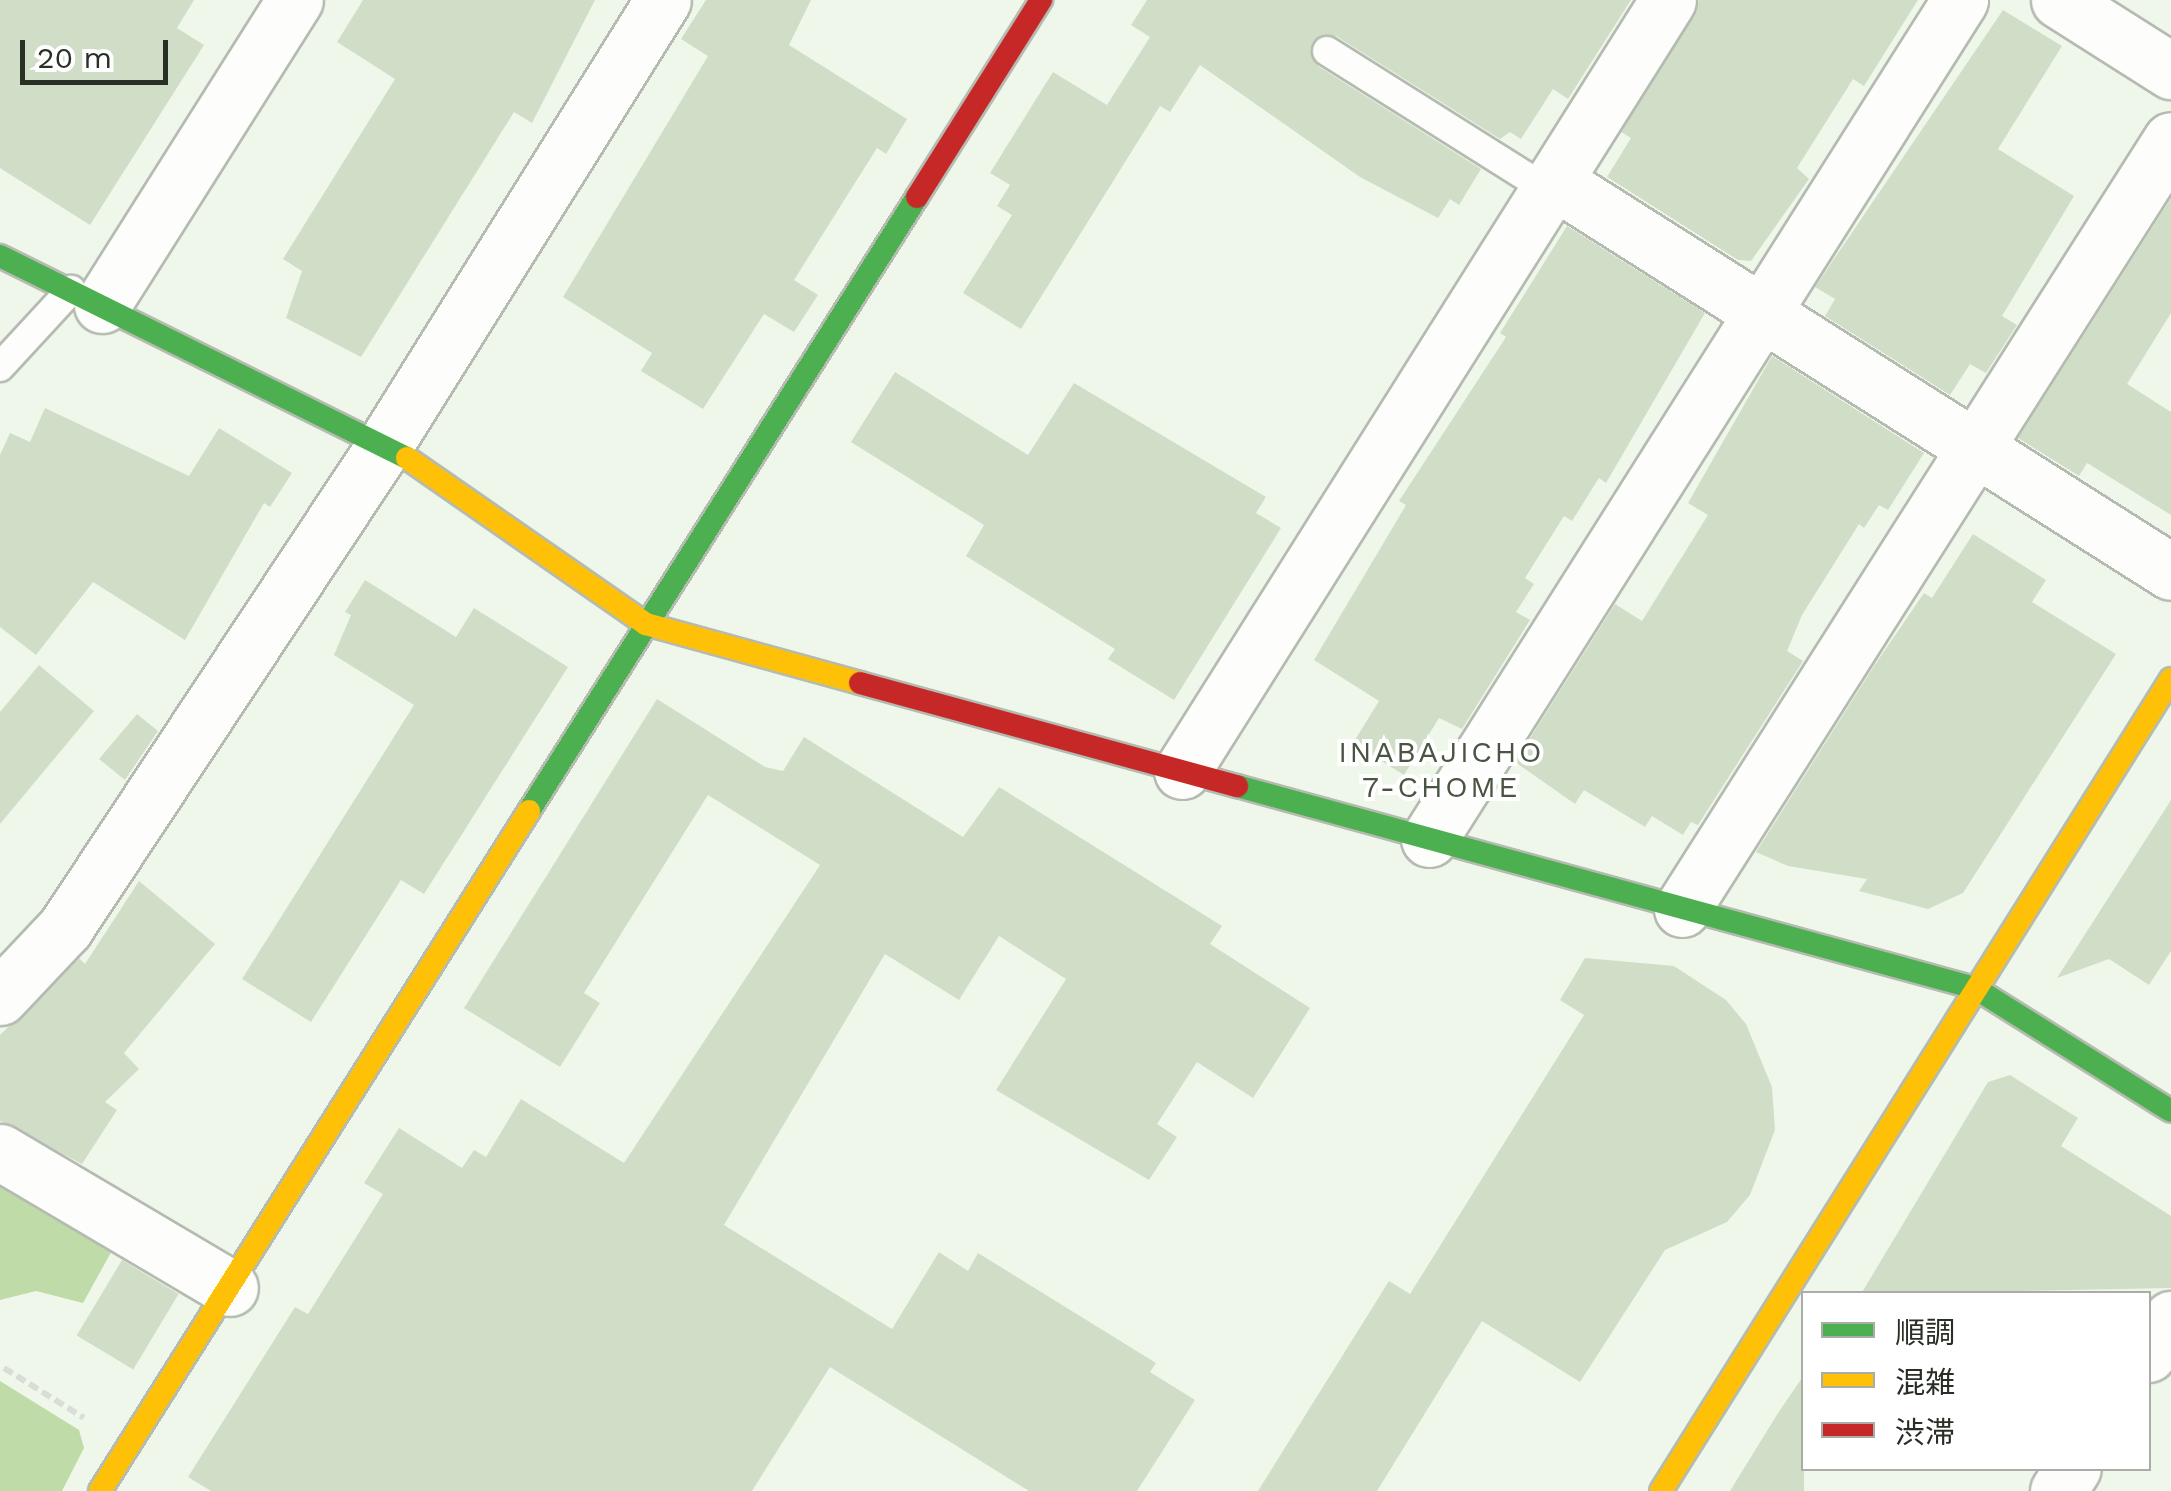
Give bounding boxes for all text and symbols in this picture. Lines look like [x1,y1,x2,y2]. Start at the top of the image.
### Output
scale bar [25,20,172,82]
text: 20 m [37,40,112,75]
district label: INABAJICHO 7-CHOME [1338,734,1544,804]
legend [1801,1291,2151,1471]
text: 順調 [1895,1315,1955,1350]
text: 混雑 [1895,1365,1955,1400]
text: 渋滞 [1895,1415,1955,1450]

